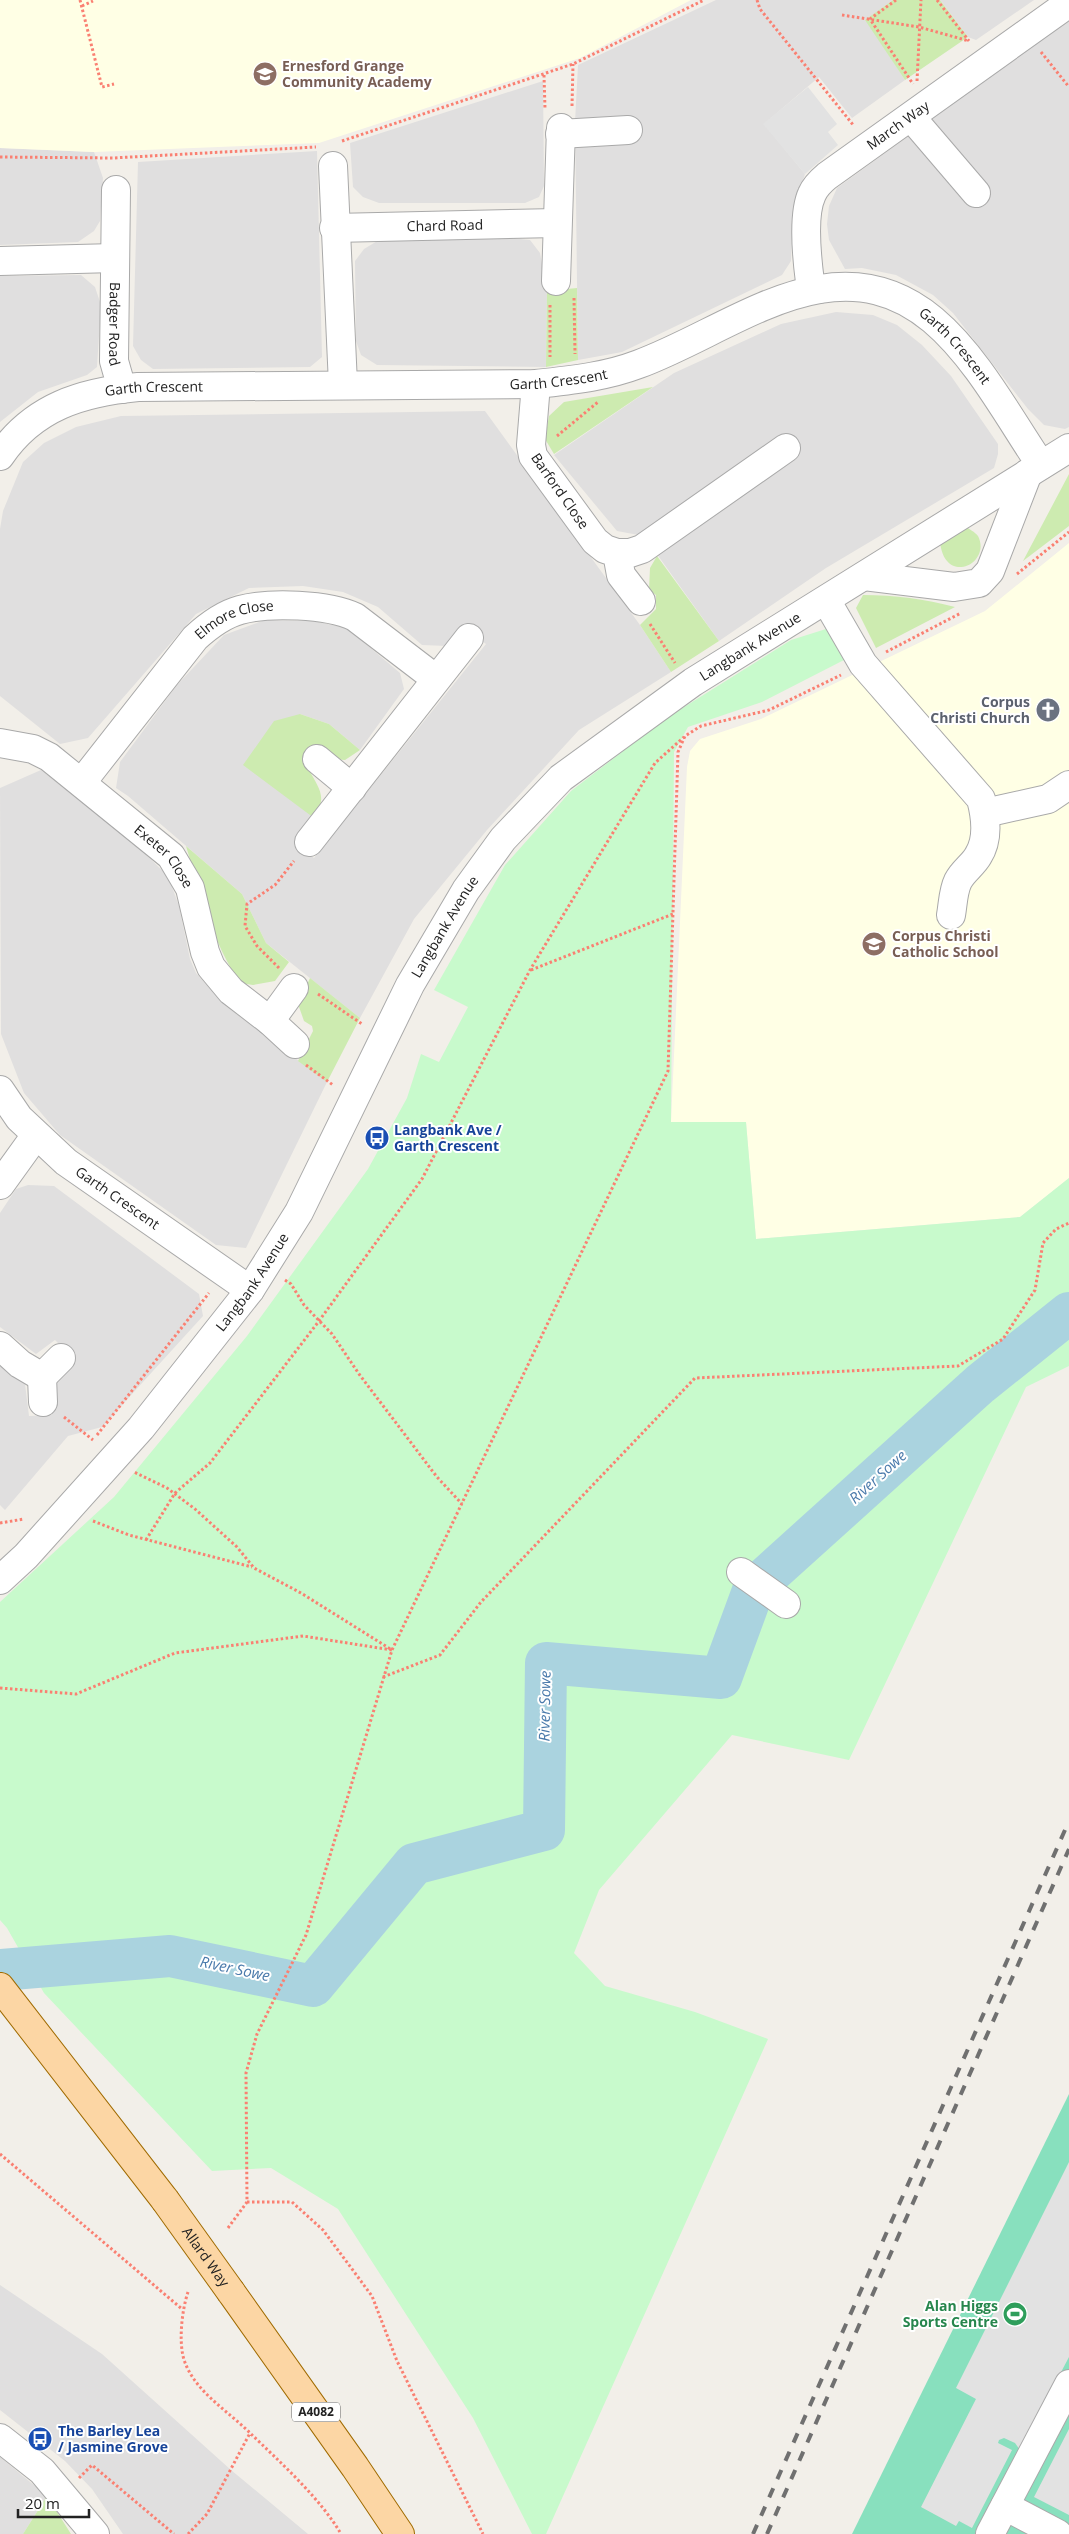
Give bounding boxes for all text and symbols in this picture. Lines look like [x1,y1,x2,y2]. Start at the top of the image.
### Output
place label: Ernesford Grange Community Academy [282,56,432,91]
school or university icon: Ernesford Grange Community Academy [252,61,278,87]
street label: March Way [862,95,933,154]
street label: Chard Road [406,215,483,235]
street label: Badger Road [104,282,125,368]
street label: Garth Crescent [916,303,995,388]
street label: Garth Crescent [510,364,609,393]
street label: Garth Crescent [103,377,203,400]
street label: Barford Close [527,449,594,533]
street label: Elmore Close [190,595,274,643]
street label: Langbank Avenue [696,607,804,685]
place label: Corpus Christi Church [930,692,1030,727]
church icon: Corpus Christi Church [1035,697,1061,723]
street label: Exeter Close [131,820,198,891]
street label: Langbank Avenue [406,871,483,981]
place label: Corpus Christi Catholic School [892,926,998,961]
school or university icon: Corpus Christi Catholic School [861,931,887,957]
place label: Langbank Ave / Garth Crescent [394,1120,502,1155]
bus stop icon: Langbank Ave / Garth Crescent [364,1125,390,1151]
street label: Garth Crescent [72,1162,164,1233]
street label: Langbank Avenue [211,1229,293,1335]
water label: River Sowe [844,1445,911,1507]
water label: River Sowe [533,1670,555,1742]
water label: River Sowe [199,1951,272,1985]
street label: Allard Way [178,2223,235,2291]
place label: Alan Higgs Sports Centre [903,2296,998,2331]
sports icon: Alan Higgs Sports Centre [1002,2301,1028,2327]
road number: A4082 [292,2402,340,2422]
place label: The Barley Lea / Jasmine Grove [58,2421,168,2456]
bus stop icon: The Barley Lea / Jasmine Grove [27,2426,53,2452]
scale bar [18,2486,89,2518]
text: 20 m [25,2493,60,2513]

